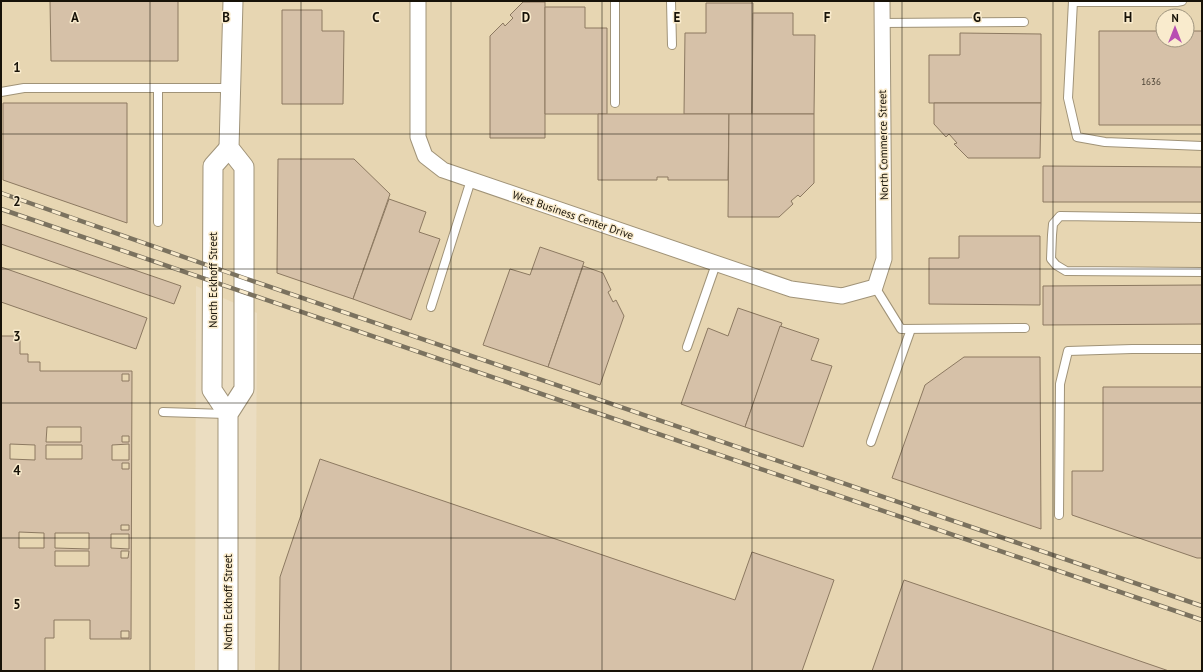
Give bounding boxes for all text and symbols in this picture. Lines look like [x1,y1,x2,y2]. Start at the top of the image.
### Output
north arrow [1155,8,1195,48]
text: A [71,9,79,26]
text: B [222,9,230,26]
text: C [372,9,380,26]
text: D [522,9,530,26]
text: E [674,9,681,26]
text: F [824,9,831,26]
text: G [973,9,981,26]
text: H [1124,9,1132,26]
text: N [1171,11,1179,25]
text: 1 [13,59,21,76]
house number: 1636 [1141,76,1161,87]
street label: North Commerce Street [875,89,891,200]
street label: West Business Center Drive [511,188,636,242]
text: 2 [13,193,21,210]
street label: North Eckhoff Street [206,232,220,328]
text: 3 [13,328,21,345]
text: 4 [13,462,21,479]
street label: North Eckhoff Street [221,554,235,650]
text: 5 [13,596,21,613]

